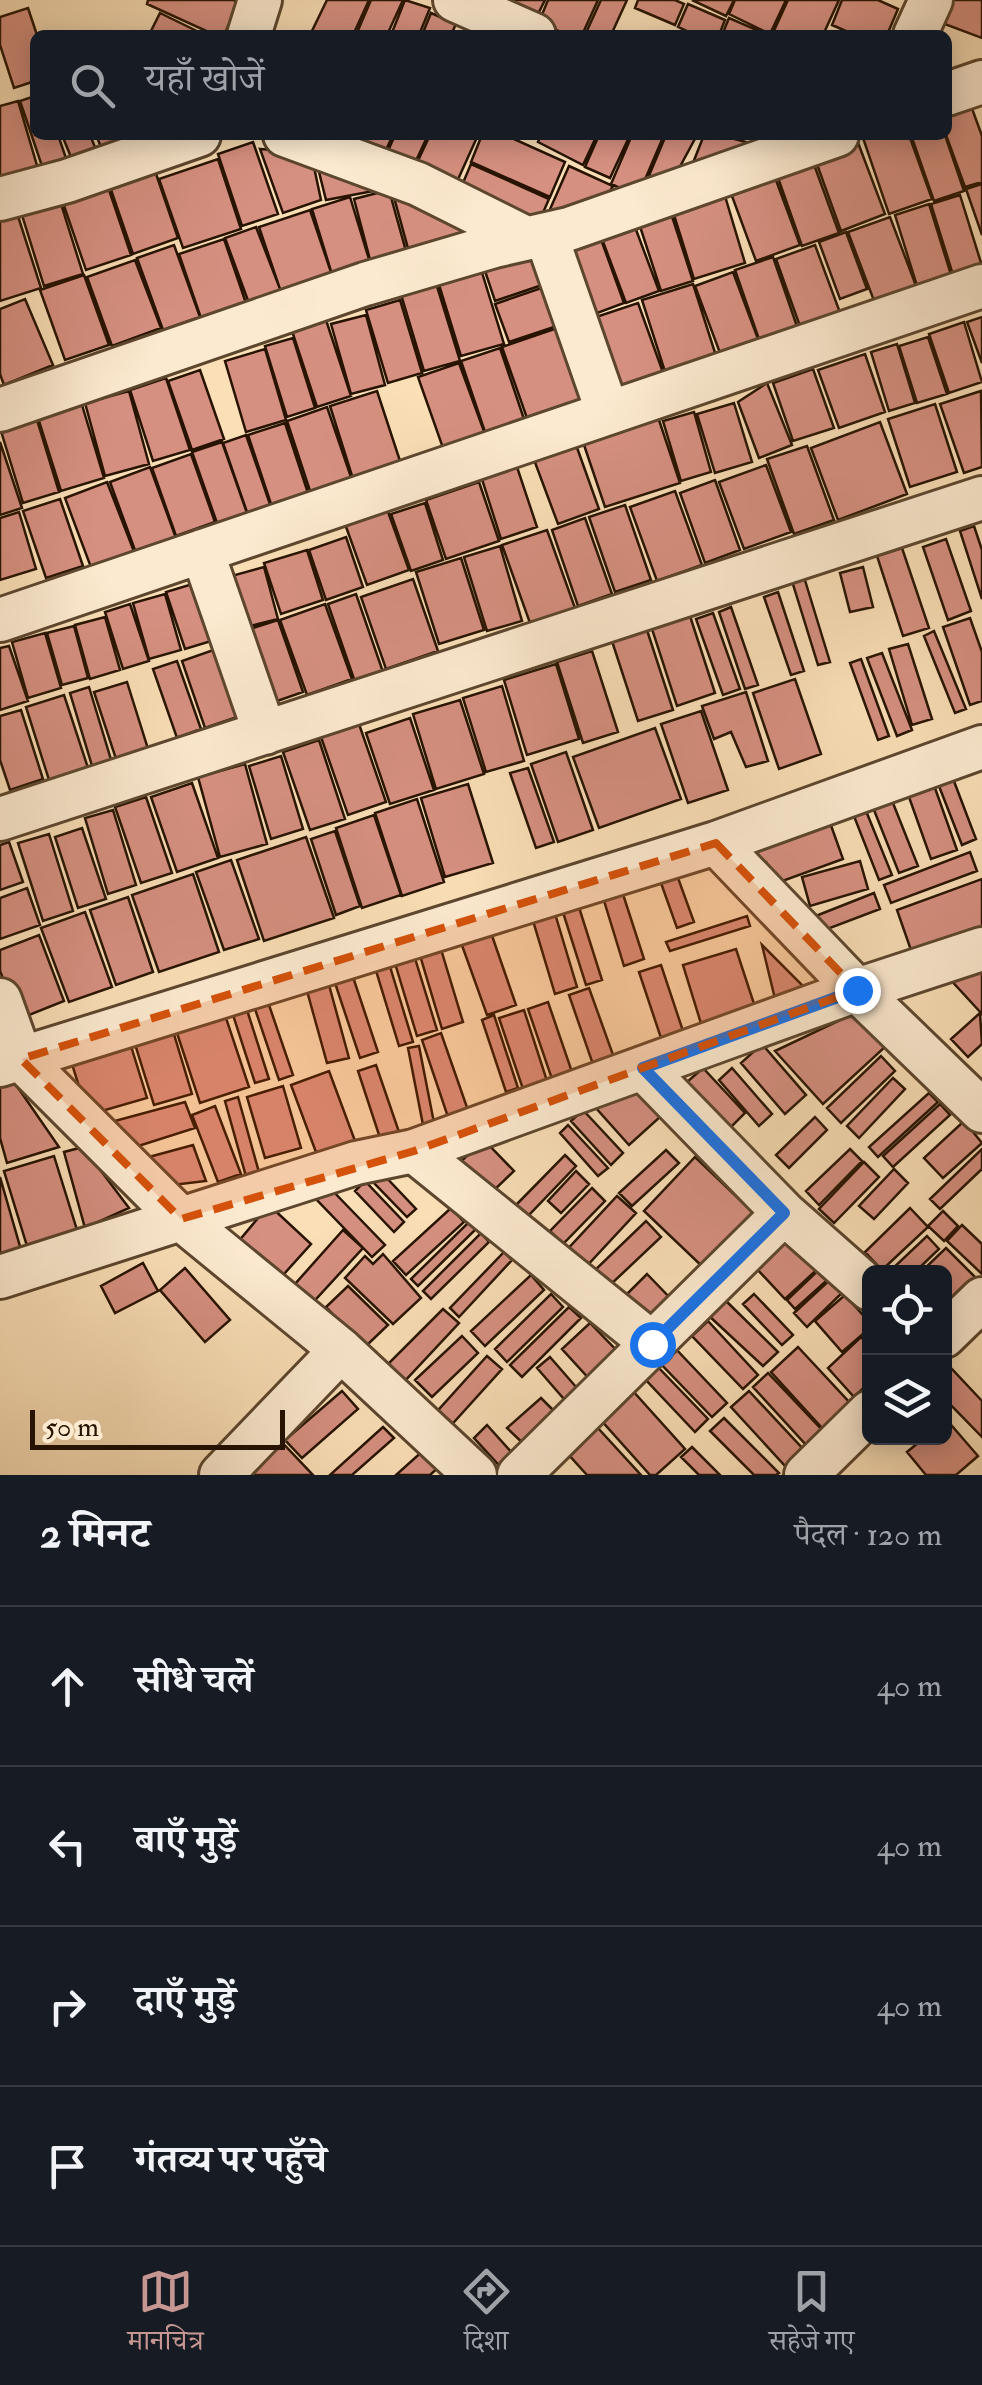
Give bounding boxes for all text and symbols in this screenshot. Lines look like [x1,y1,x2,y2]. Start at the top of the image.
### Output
search box [30,30,952,140]
text: यहाँ खोजें [145,55,264,103]
icon: search [65,58,120,113]
route end [835,968,881,1014]
map controls [862,1265,952,1445]
button: locate [862,1265,952,1355]
route start [630,1322,676,1368]
button: layers [862,1355,952,1445]
scale bar [30,1405,285,1450]
text: 50 m [45,1410,99,1445]
text: 2 मिनट [40,1508,150,1560]
text: पैदल · 120 m [794,1515,942,1555]
text: सीधे चलें [135,1656,253,1704]
icon: ahead [40,1659,95,1714]
text: 40 m [877,1666,942,1706]
text: बाएँ मुड़ें [135,1816,237,1864]
icon: left [40,1819,95,1874]
text: 40 m [877,1826,942,1866]
text: दाएँ मुड़ें [135,1976,236,2024]
icon: right [40,1979,95,2034]
text: 40 m [877,1986,942,2026]
text: गंतव्य पर पहुँचे [135,2136,327,2184]
icon: arrive [40,2139,95,2194]
tab: मानचित्र [128,2264,204,2368]
tab: दिशा [459,2264,514,2368]
tab: सहेजे गए [769,2264,854,2368]

